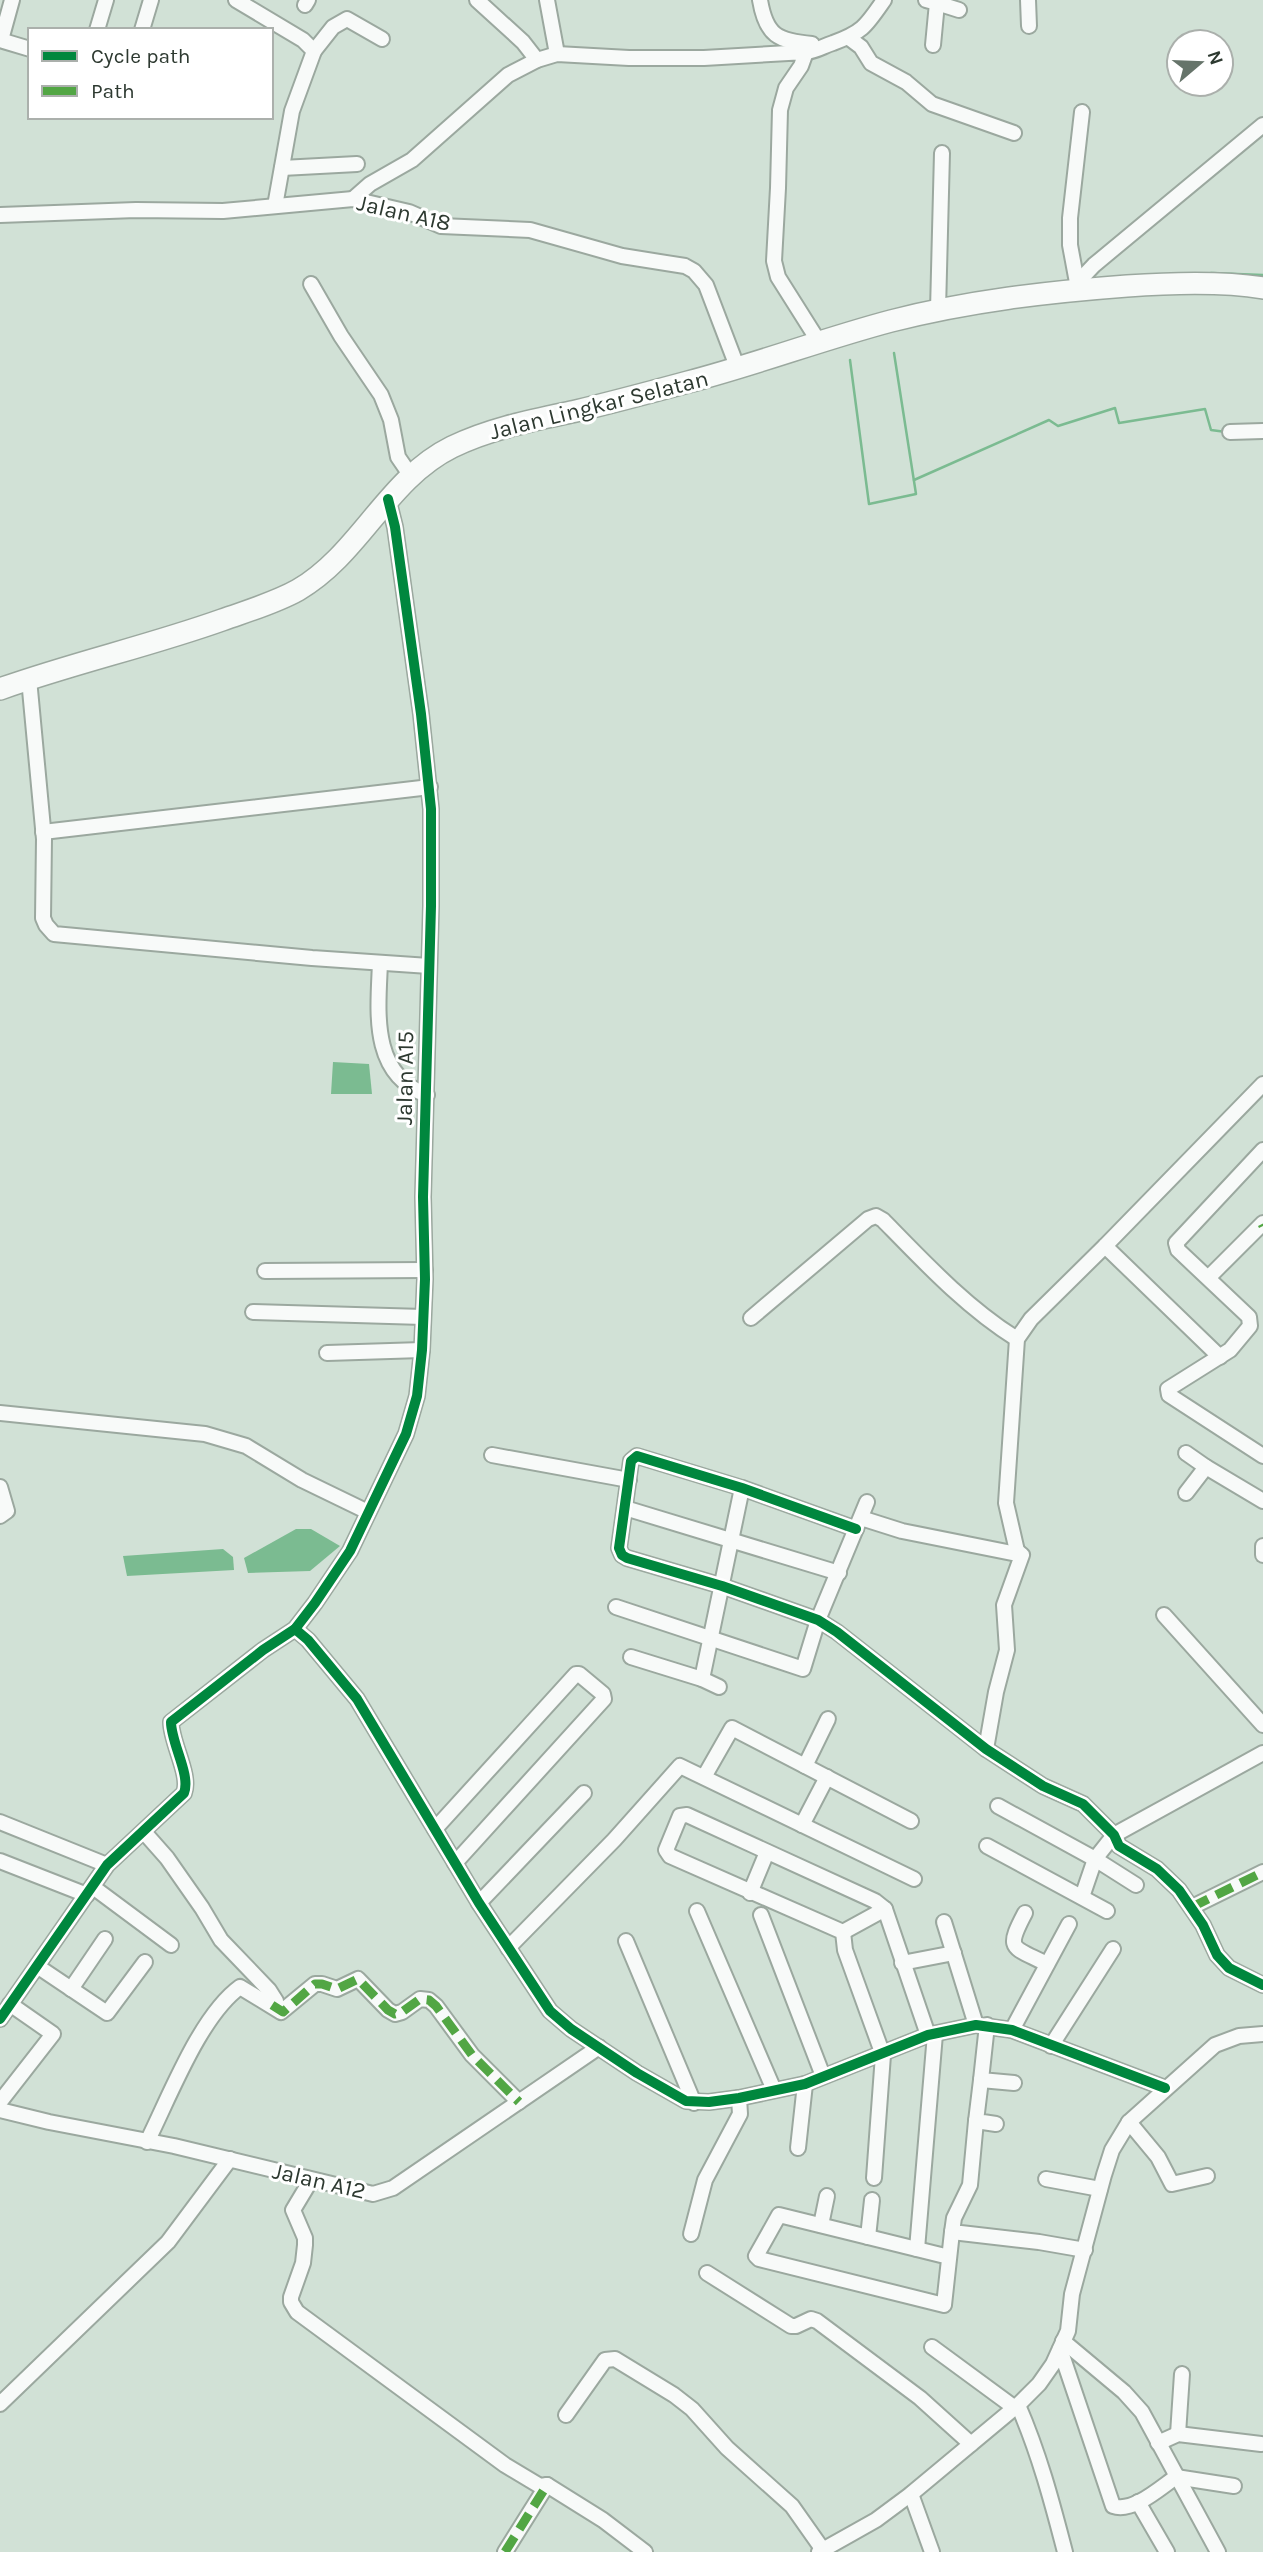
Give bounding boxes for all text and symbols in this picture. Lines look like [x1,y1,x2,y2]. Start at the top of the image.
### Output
legend [28,28,273,119]
north arrow [1165,28,1235,98]
text: Cycle path [91,44,191,68]
text: N [1203,48,1228,68]
text: Path [91,79,135,103]
street label: Jalan A18 [355,189,453,237]
street label: Jalan Lingkar Selatan [487,365,711,445]
street label: Jalan A15 [391,1031,419,1125]
street label: Jalan A12 [270,2157,368,2205]

